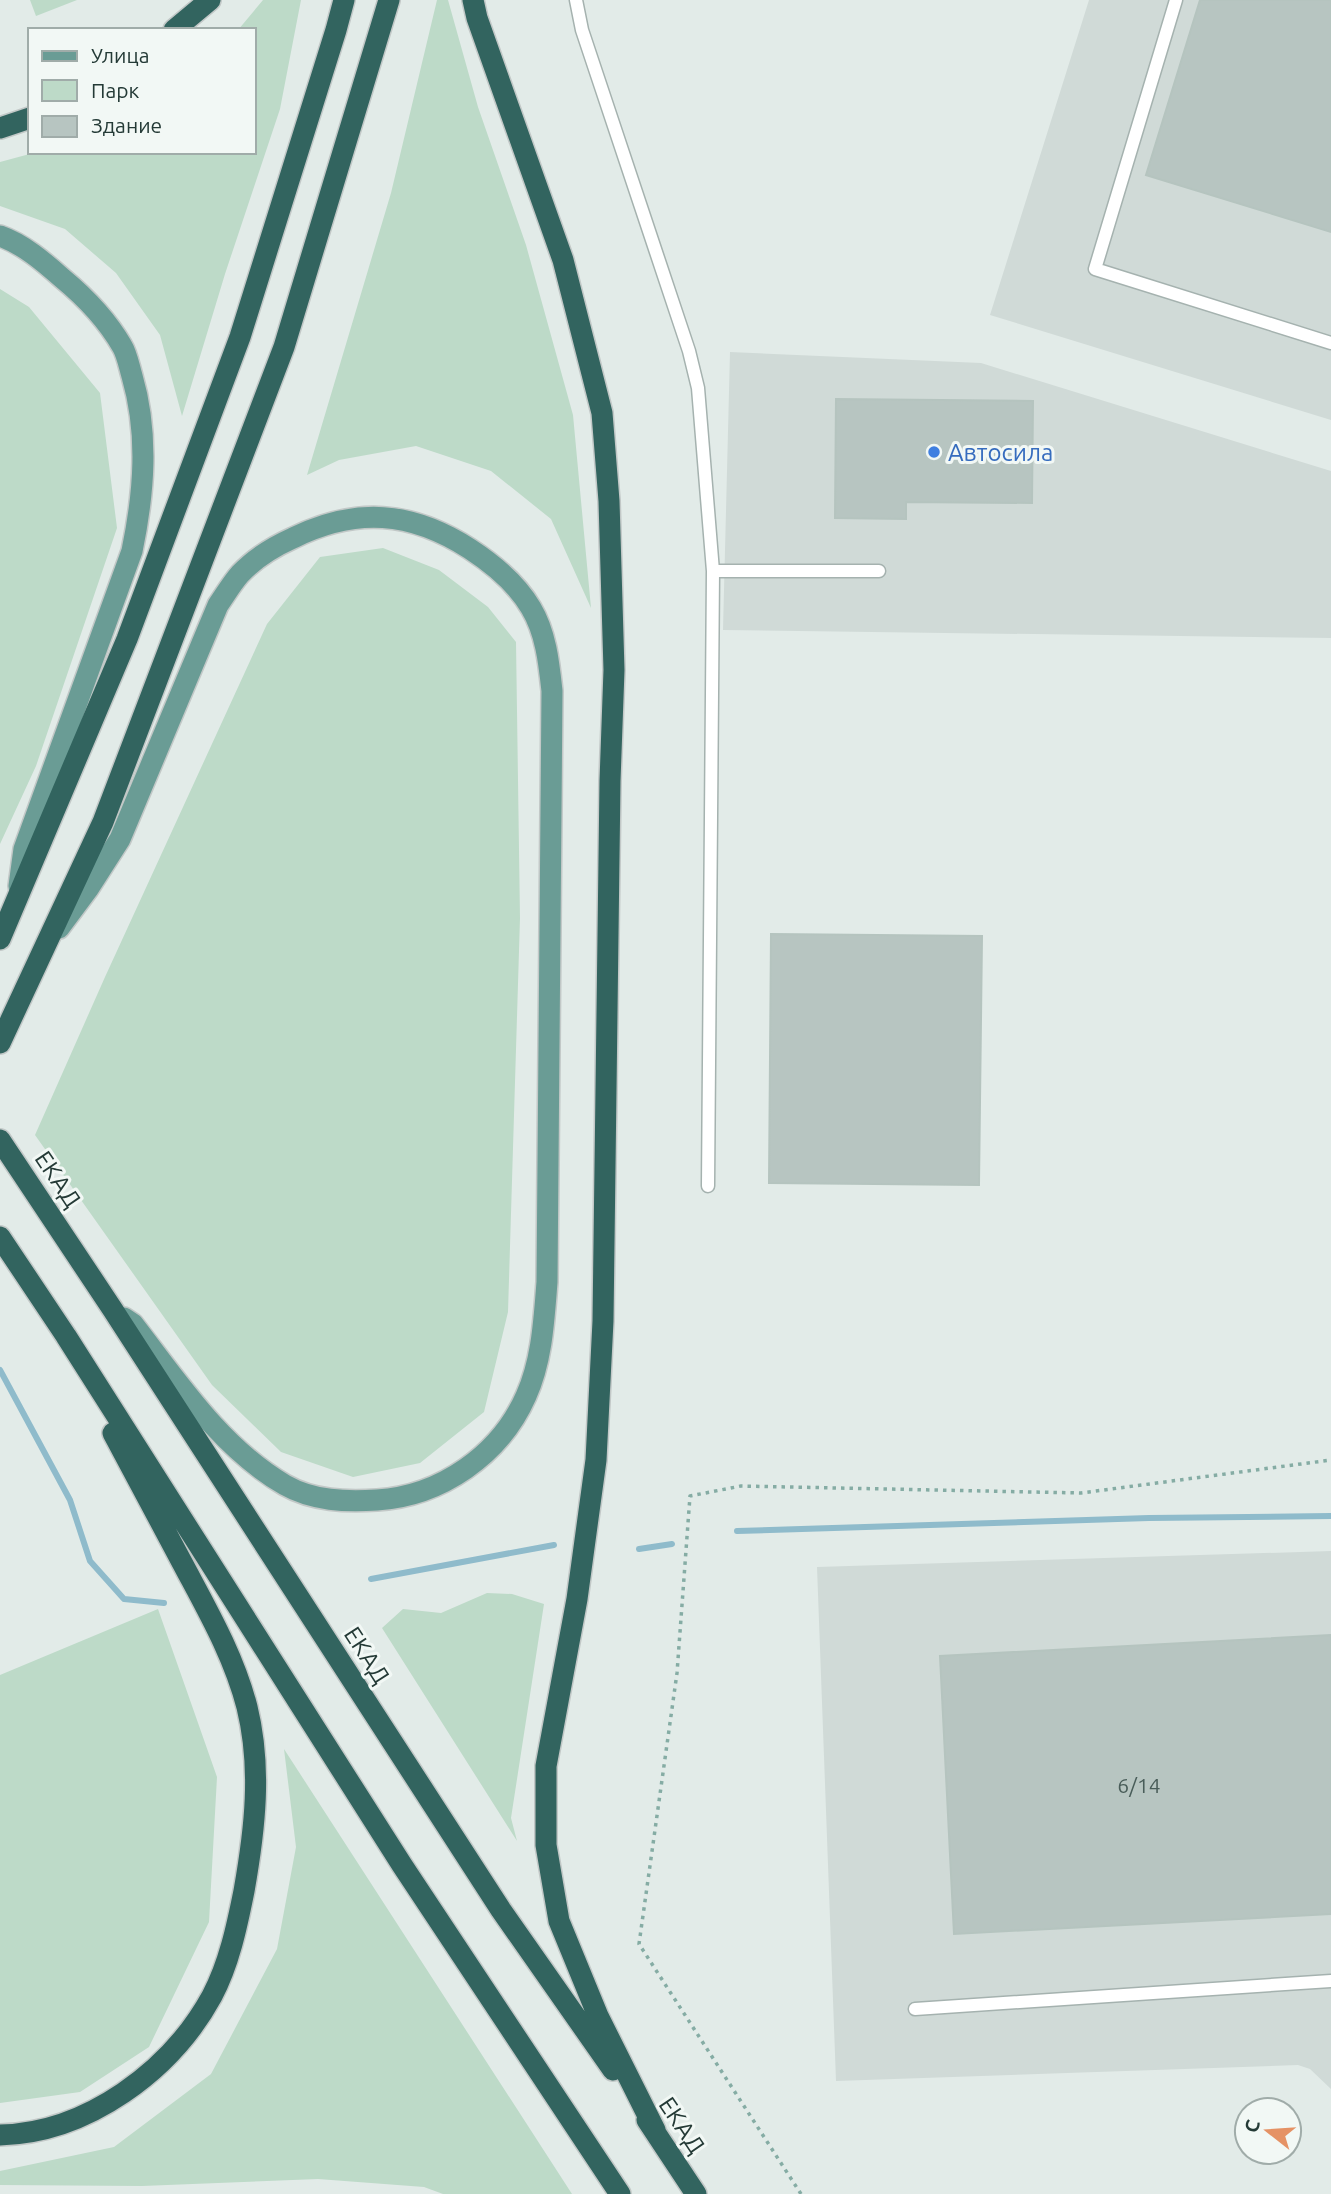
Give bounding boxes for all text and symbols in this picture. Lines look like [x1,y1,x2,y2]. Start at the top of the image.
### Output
legend [28,28,256,154]
text: Улица [91,43,149,67]
text: Парк [91,78,140,102]
text: Здание [91,113,162,137]
place label: Автосила [948,439,1053,466]
marker: Автосила [926,444,942,460]
street label: ЕКАД [30,1146,86,1212]
street label: ЕКАД [339,1622,395,1688]
house number: 6/14 [1117,1773,1161,1797]
street label: ЕКАД [654,2092,710,2158]
north arrow [1233,2096,1303,2166]
text: С [1239,2117,1264,2135]

